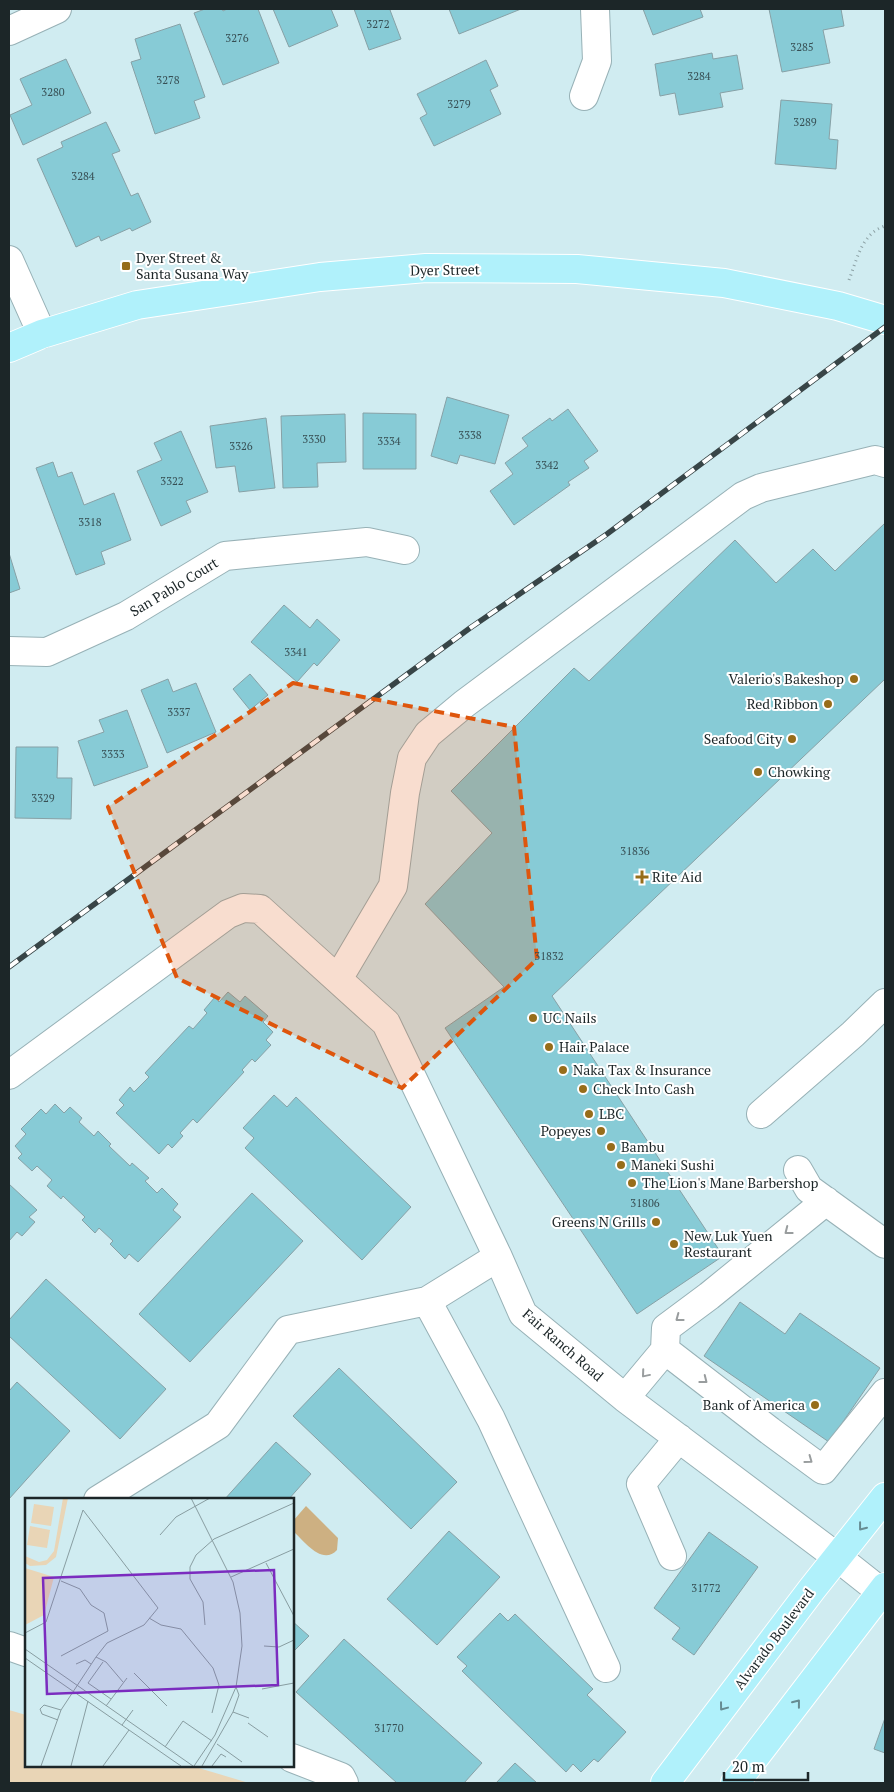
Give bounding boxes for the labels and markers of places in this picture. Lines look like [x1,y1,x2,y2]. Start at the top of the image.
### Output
place label: Dyer Street & Santa Susana Way [136,248,249,283]
marker: Dyer Street & Santa Susana Way [120,260,132,272]
place label: Valerio's Bakeshop [729,669,844,688]
marker: Valerio's Bakeshop [848,673,860,685]
place label: Red Ribbon [747,694,819,713]
marker: Red Ribbon [822,698,834,710]
place label: Seafood City [704,729,783,748]
marker: Seafood City [786,733,798,745]
place label: Chowking [768,762,831,781]
marker: Chowking [752,766,764,778]
place label: Rite Aid [652,867,702,886]
marker: Rite Aid [636,871,648,883]
place label: UC Nails [543,1008,597,1027]
marker: UC Nails [527,1012,539,1024]
place label: Hair Palace [559,1037,629,1056]
marker: Hair Palace [543,1041,555,1053]
place label: Naka Tax & Insurance [573,1060,711,1079]
marker: Naka Tax & Insurance [557,1064,569,1076]
place label: Check Into Cash [593,1079,694,1098]
marker: Check Into Cash [577,1083,589,1095]
place label: LBC [599,1104,624,1123]
marker: LBC [583,1108,595,1120]
place label: Popeyes [541,1121,591,1140]
marker: Popeyes [595,1125,607,1137]
place label: Bambu [621,1137,664,1156]
marker: Bambu [605,1141,617,1153]
place label: Maneki Sushi [631,1155,714,1174]
marker: Maneki Sushi [615,1159,627,1171]
place label: The Lion's Mane Barbershop [642,1173,819,1192]
marker: The Lion's Mane Barbershop [626,1177,638,1189]
place label: Greens N Grills [552,1212,646,1231]
marker: Greens N Grills [650,1216,662,1228]
place label: New Luk Yuen Restaurant [684,1226,773,1261]
marker: New Luk Yuen Restaurant [668,1238,680,1250]
place label: Bank of America [703,1395,805,1414]
marker: Bank of America [809,1399,821,1411]

